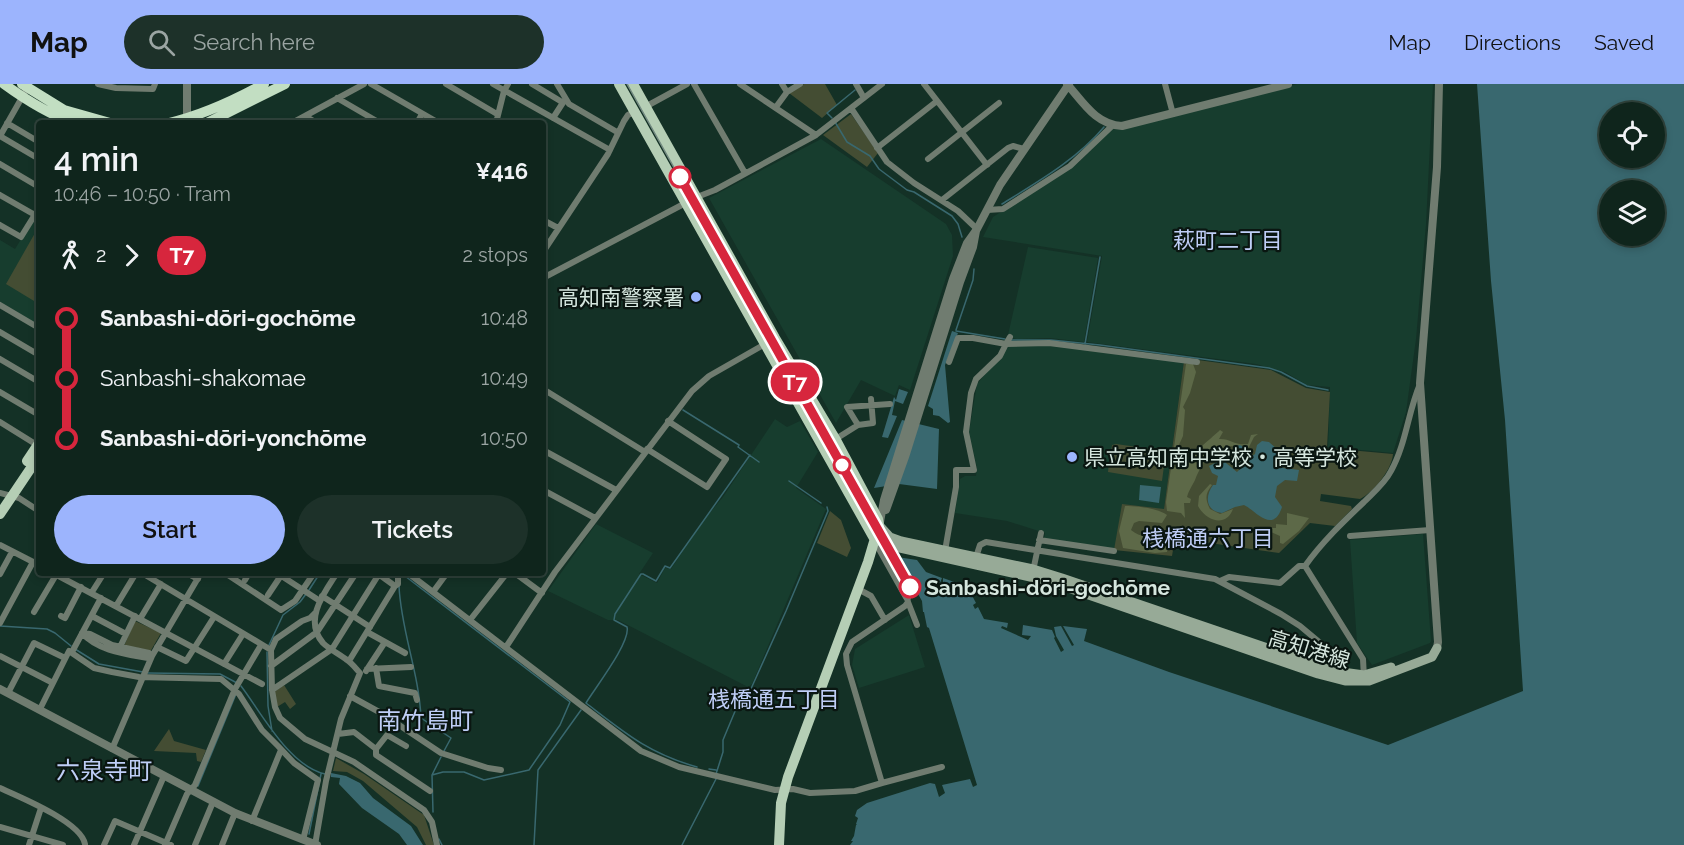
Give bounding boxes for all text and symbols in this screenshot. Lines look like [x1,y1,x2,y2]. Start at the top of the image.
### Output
search box [124,15,544,69]
text: Map [30,26,88,59]
icon: search [145,26,178,59]
text: Search here [193,29,315,55]
text: Map [1388,30,1431,55]
text: Directions [1464,30,1561,55]
text: Saved [1594,30,1654,55]
map controls [1599,102,1665,246]
button: locate [1599,102,1665,168]
text: 4 min [54,140,139,179]
text: ¥416 [476,158,528,184]
unlabelled marker [669,166,691,188]
button: layers [1599,180,1665,246]
text: 10:46 – 10:50 · Tram [54,182,231,206]
district label: 萩町二丁目 [1173,227,1283,253]
icon: walk [54,239,87,272]
icon: forward [115,239,148,272]
text: 2 [96,243,106,267]
text: T7 [169,243,194,268]
text: 2 stops [462,243,528,267]
place label: 高知南警察署 [558,285,684,310]
marker: 高知南警察署 [689,290,703,304]
text: Sanbashi-dōri-gochōme [100,305,356,331]
text: 10:48 [481,306,528,330]
line badge: T7 [768,362,822,402]
text: Sanbashi-shakomae [100,365,306,391]
text: 10:49 [481,366,528,390]
text: T7 [783,370,807,395]
text: Sanbashi-dōri-yonchōme [100,425,367,451]
text: 10:50 [480,426,528,450]
place label: 県立高知南中学校・高等学校 [1084,445,1357,470]
marker: 県立高知南中学校・高等学校 [1065,450,1079,464]
unlabelled marker [833,456,851,474]
button: Start [54,495,285,564]
button: Tickets [297,495,528,564]
district label: 桟橋通六丁目 [1142,525,1274,551]
place label: Sanbashi-dōri-gochōme [926,575,1170,600]
marker: Sanbashi-dōri-gochōme [899,576,921,598]
street label: 高知港線 [1265,625,1353,673]
district label: 桟橋通五丁目 [708,686,840,712]
district label: 南竹島町 [377,706,473,735]
district label: 六泉寺町 [56,756,152,785]

